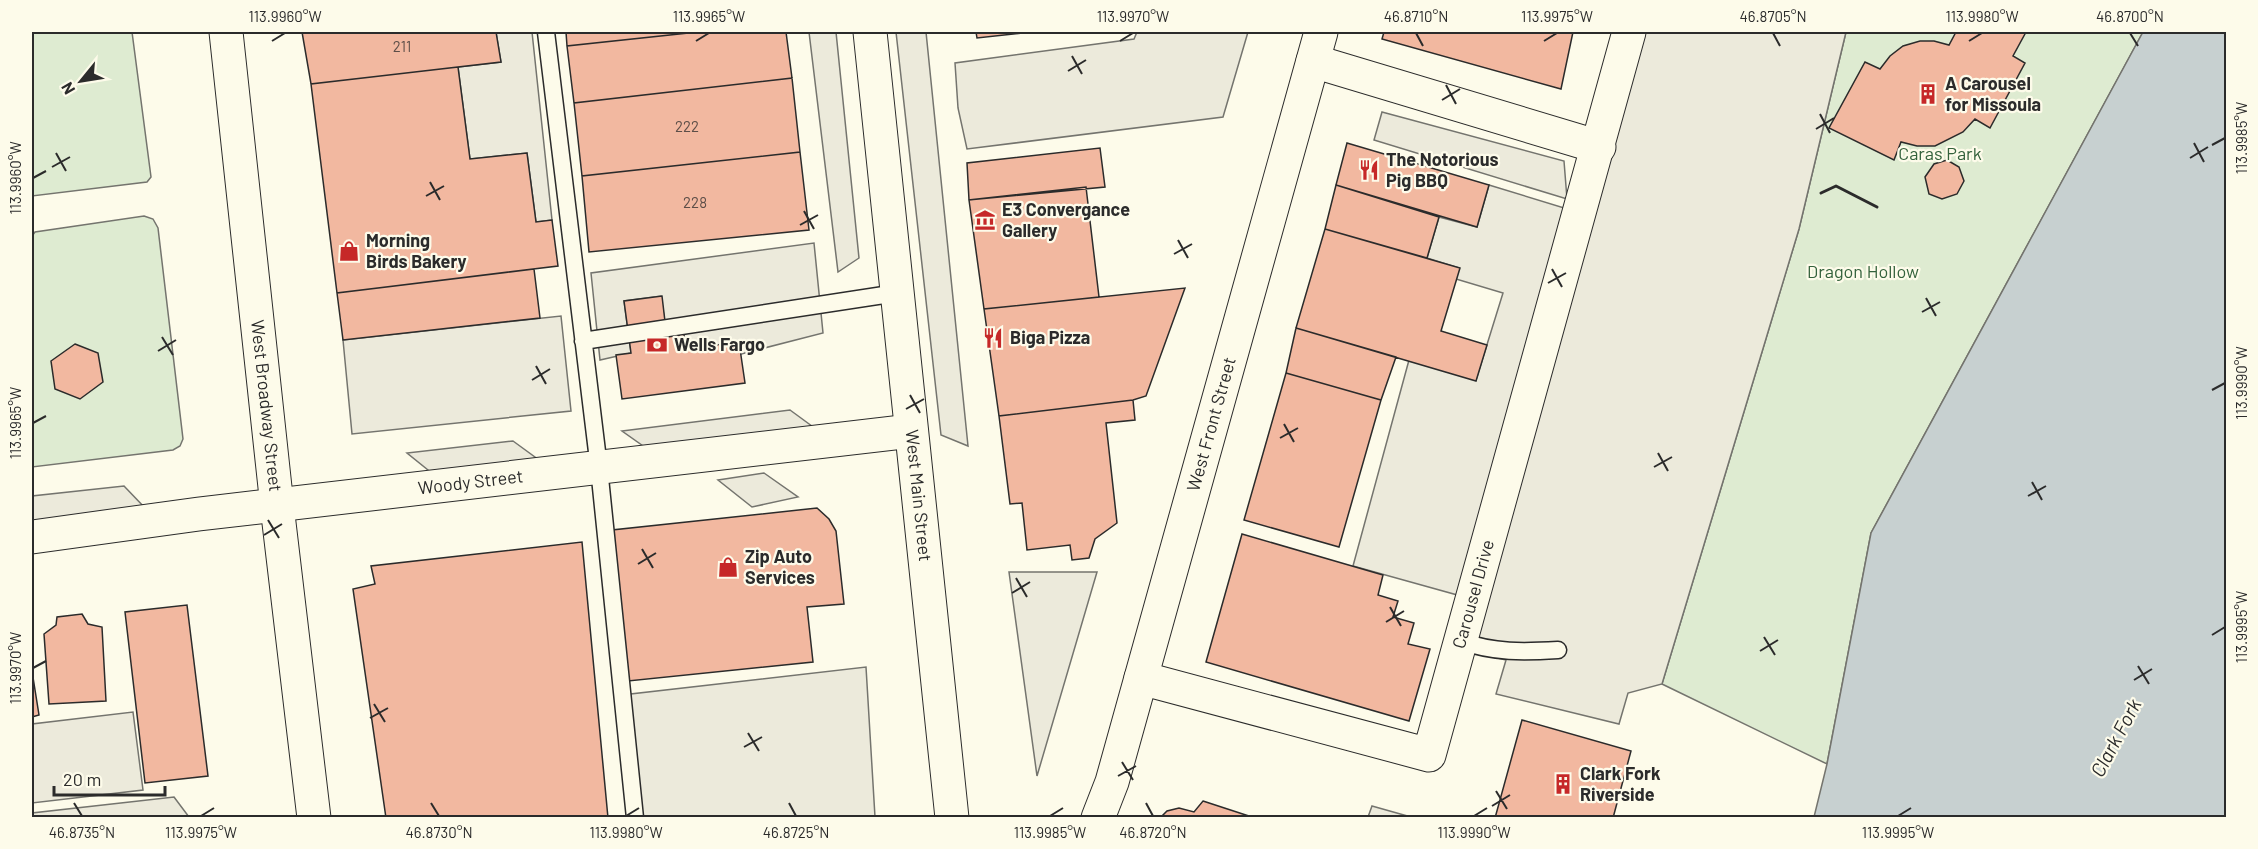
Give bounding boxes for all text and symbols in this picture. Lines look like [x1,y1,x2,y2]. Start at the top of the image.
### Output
text: 113.9960°W [248,7,322,25]
text: 113.9965°W [673,7,745,25]
text: 113.9970°W [1097,7,1169,25]
text: 46.8710°N [1384,7,1448,25]
text: 113.9975°W [1521,7,1593,25]
text: 46.8705°N [1739,7,1807,25]
text: 113.9980°W [1945,7,2019,25]
text: 46.8700°N [2096,7,2164,25]
house number: 211 [393,37,411,55]
north arrow [51,51,111,111]
place label: A Carousel for Missoula [1945,72,2041,115]
text: N [57,79,78,98]
building icon: A Carousel for Missoula [1916,82,1940,106]
text: 113.9985°W [2232,102,2250,174]
house number: 222 [675,117,699,135]
text: 113.9960°W [6,141,24,215]
park label: Caras Park [1898,142,1982,164]
place label: The Notorious Pig BBQ [1386,148,1499,191]
restaurant icon: The Notorious Pig BBQ [1357,158,1381,182]
house number: 228 [683,193,707,211]
place label: E3 Convergance Gallery [1002,198,1130,241]
museum icon: E3 Convergance Gallery [973,208,997,232]
place label: Morning Birds Bakery [366,229,467,272]
shop icon: Morning Birds Bakery [337,239,361,263]
park label: Dragon Hollow [1807,260,1919,282]
street label: West Broadway Street [247,319,287,493]
restaurant icon: Biga Pizza [981,326,1005,350]
place label: Biga Pizza [1010,326,1090,348]
bank icon: Wells Fargo [645,333,669,357]
place label: Wells Fargo [674,333,765,355]
text: 113.9990°W [2232,346,2250,420]
street label: West Front Street [1182,354,1240,494]
text: 113.9965°W [6,387,24,459]
street label: West Main Street [902,428,937,562]
street label: Woody Street [417,464,524,498]
street label: Carousel Drive [1447,537,1498,651]
place label: Zip Auto Services [745,545,815,588]
shop icon: Zip Auto Services [716,555,740,579]
text: 113.9995°W [2232,591,2250,663]
text: 113.9970°W [6,632,24,704]
water label: Clark Fork [2085,694,2146,781]
scale bar [54,759,165,797]
place label: Clark Fork Riverside [1580,762,1661,805]
text: 20 m [63,768,101,790]
building icon: Clark Fork Riverside [1551,772,1575,796]
text: 46.8735°N [49,823,115,841]
text: 113.9975°W [165,823,237,841]
text: 46.8730°N [405,823,473,841]
text: 113.9980°W [589,823,663,841]
text: 46.8725°N [763,823,829,841]
text: 113.9985°W [1014,823,1086,841]
text: 46.8720°N [1119,823,1187,841]
text: 113.9990°W [1437,823,1511,841]
text: 113.9995°W [1862,823,1934,841]

